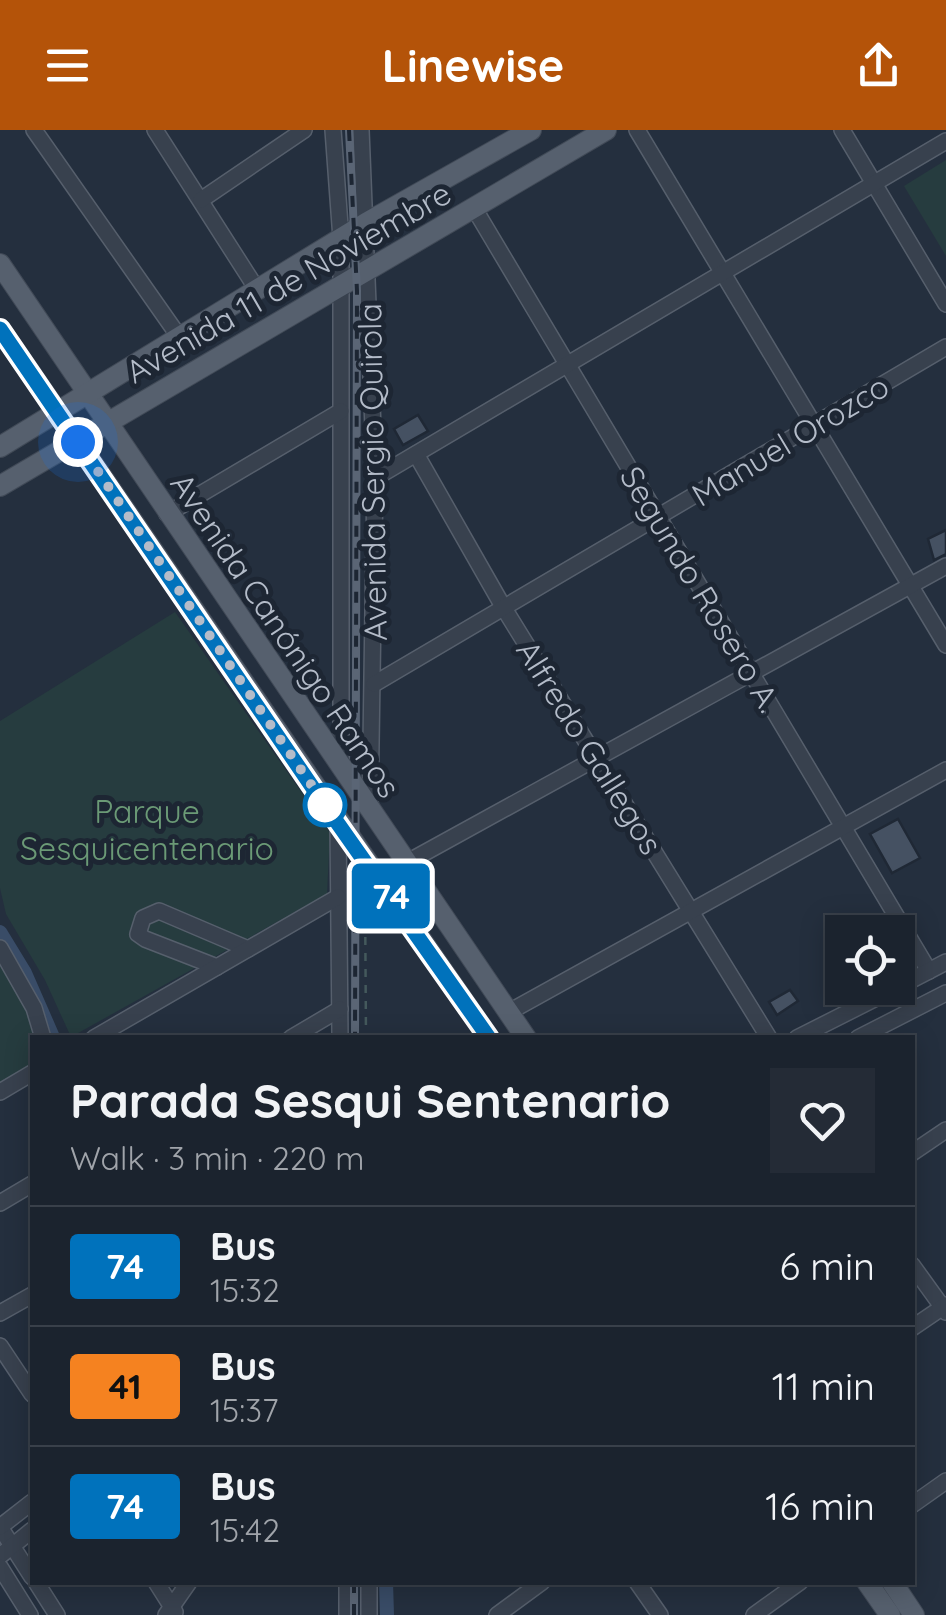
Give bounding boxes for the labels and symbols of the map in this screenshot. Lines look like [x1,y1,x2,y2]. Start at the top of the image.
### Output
street label: Avenida 11 de Noviembre [118,172,458,392]
street label: Avenida Sergio Quirola [349,303,395,641]
street label: Manuel Orozco [684,365,896,515]
your location [53,417,103,467]
street label: Segundo Rosero A. [612,459,790,719]
street label: Avenida Canónigo Ramos [162,465,410,805]
street label: Alfredo Gallegos [508,633,672,861]
unlabelled marker [304,784,346,826]
park label: Parque Sesquicentenario [20,791,274,868]
line badge: 74 [346,864,436,928]

